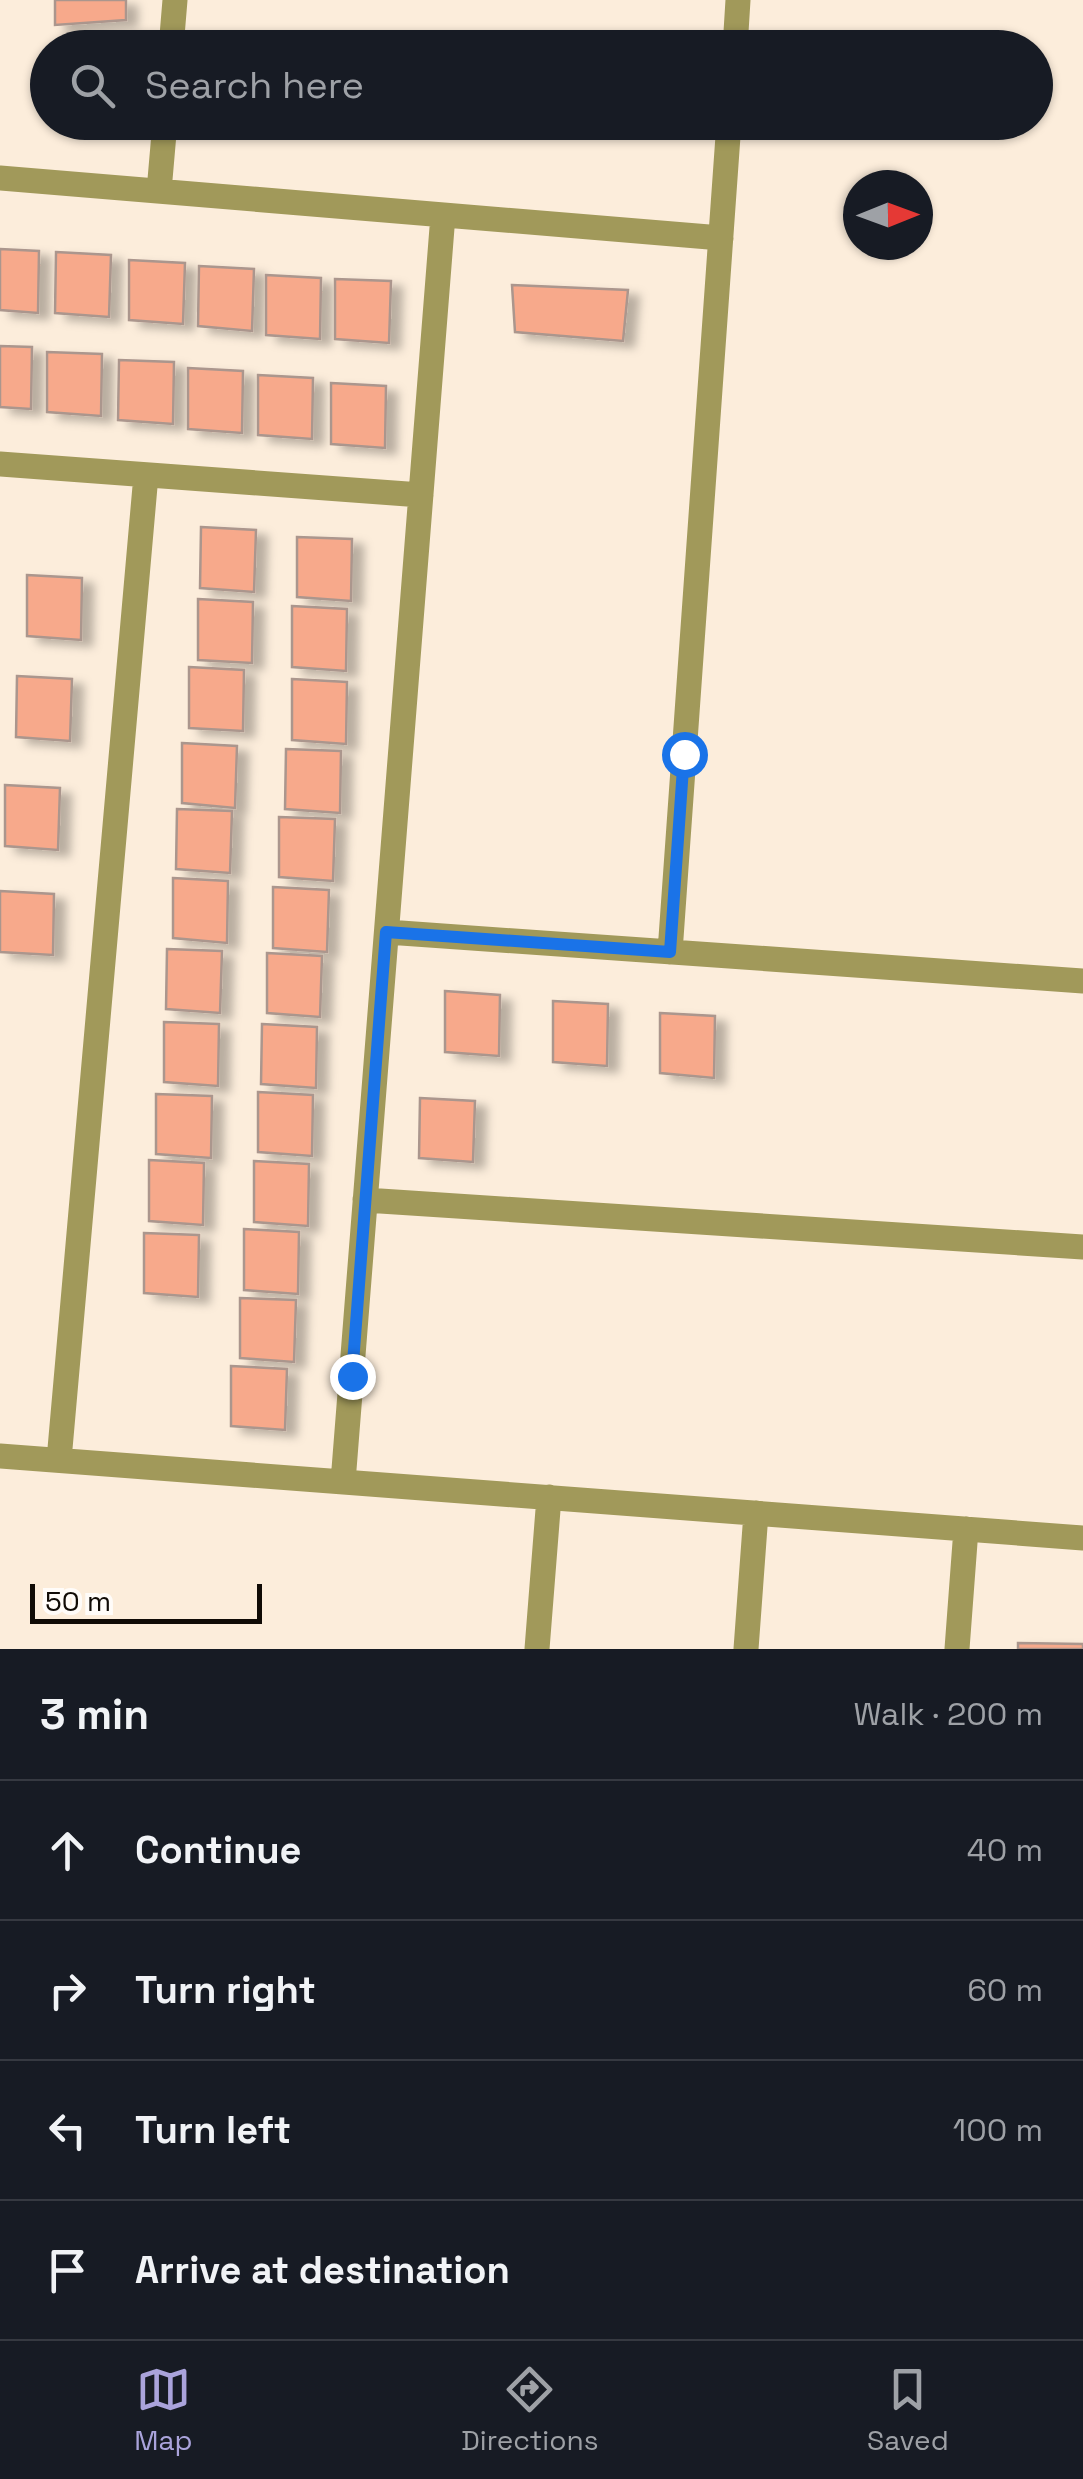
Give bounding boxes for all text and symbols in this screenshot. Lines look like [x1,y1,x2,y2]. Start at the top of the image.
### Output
search box [30,30,1053,140]
icon: search [65,58,120,113]
text: Search here [145,61,364,109]
north arrow [843,170,933,260]
route start [662,732,708,778]
route end [330,1354,376,1400]
scale bar [30,1579,262,1624]
text: 50 m [45,1583,111,1619]
text: 3 min [40,1688,149,1741]
text: Walk · 200 m [853,1694,1043,1734]
icon: ahead [40,1823,95,1878]
text: Continue [135,1826,301,1874]
text: 40 m [967,1830,1043,1870]
icon: right [40,1963,95,2018]
text: Turn right [135,1966,316,2014]
text: 60 m [967,1970,1043,2010]
icon: left [40,2103,95,2158]
text: Turn left [135,2106,291,2154]
text: 100 m [953,2110,1043,2150]
icon: arrive [40,2243,95,2298]
text: Arrive at destination [135,2246,510,2294]
tab: Map [134,2362,193,2458]
tab: Directions [461,2362,598,2458]
tab: Saved [867,2362,949,2458]

